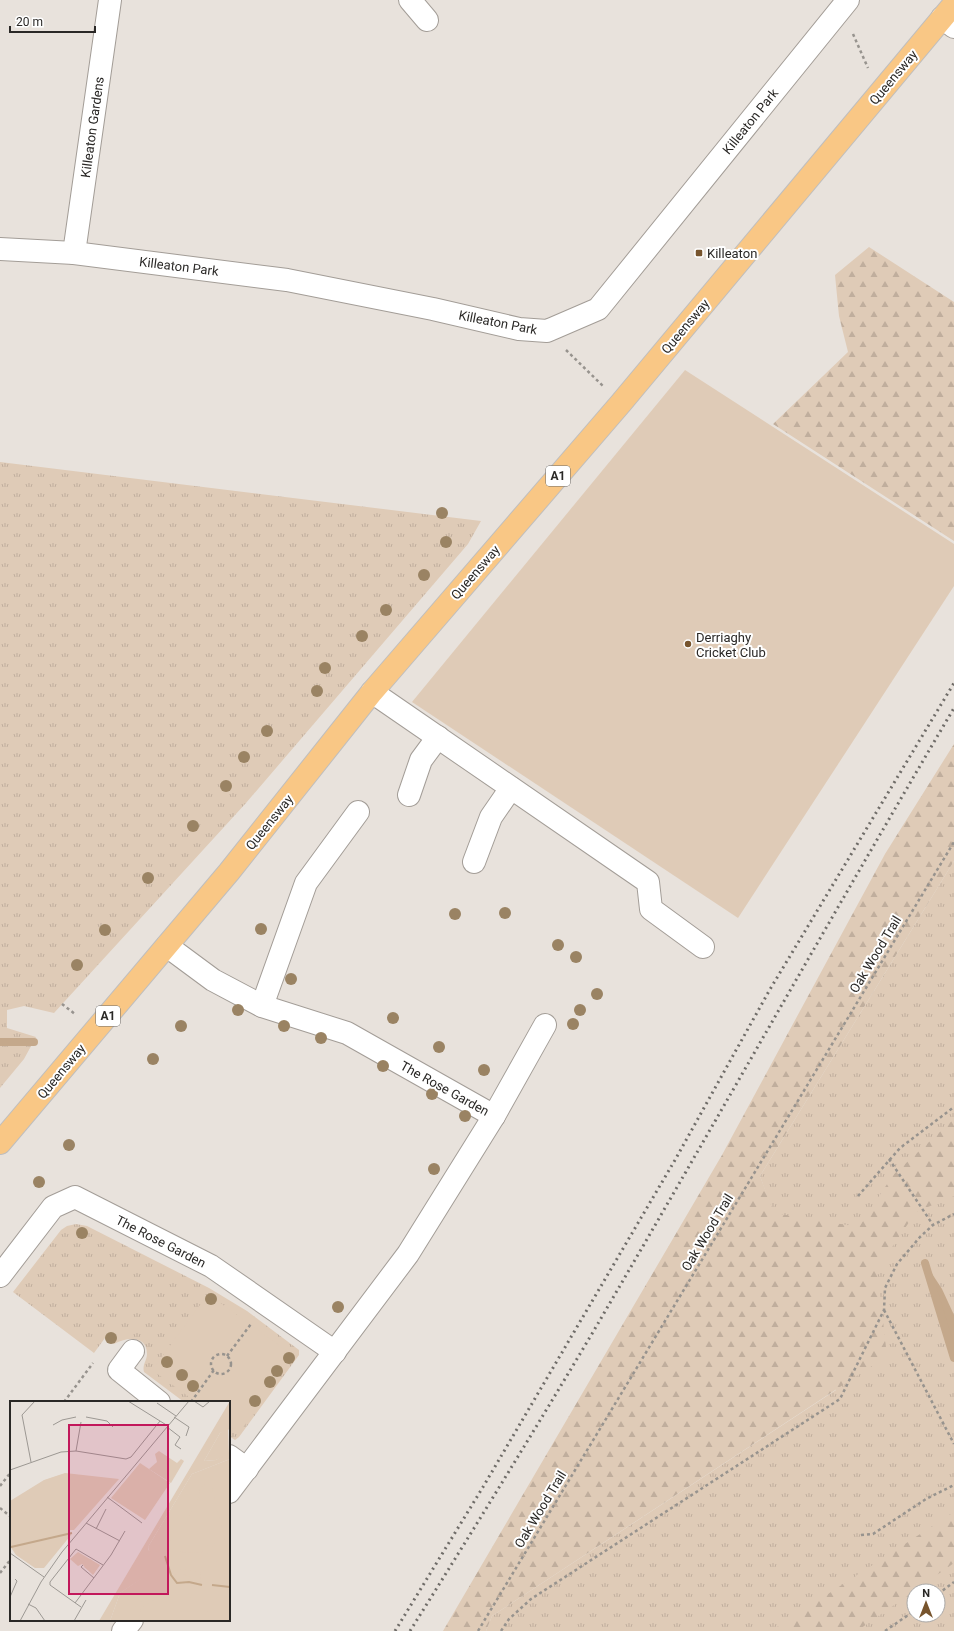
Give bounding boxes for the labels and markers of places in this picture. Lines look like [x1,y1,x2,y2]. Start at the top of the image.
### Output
place label: Killeaton [707,246,757,261]
marker: Killeaton [694,248,704,258]
place label: Derriaghy Cricket Club [696,630,766,660]
marker: Derriaghy Cricket Club [683,639,693,649]

